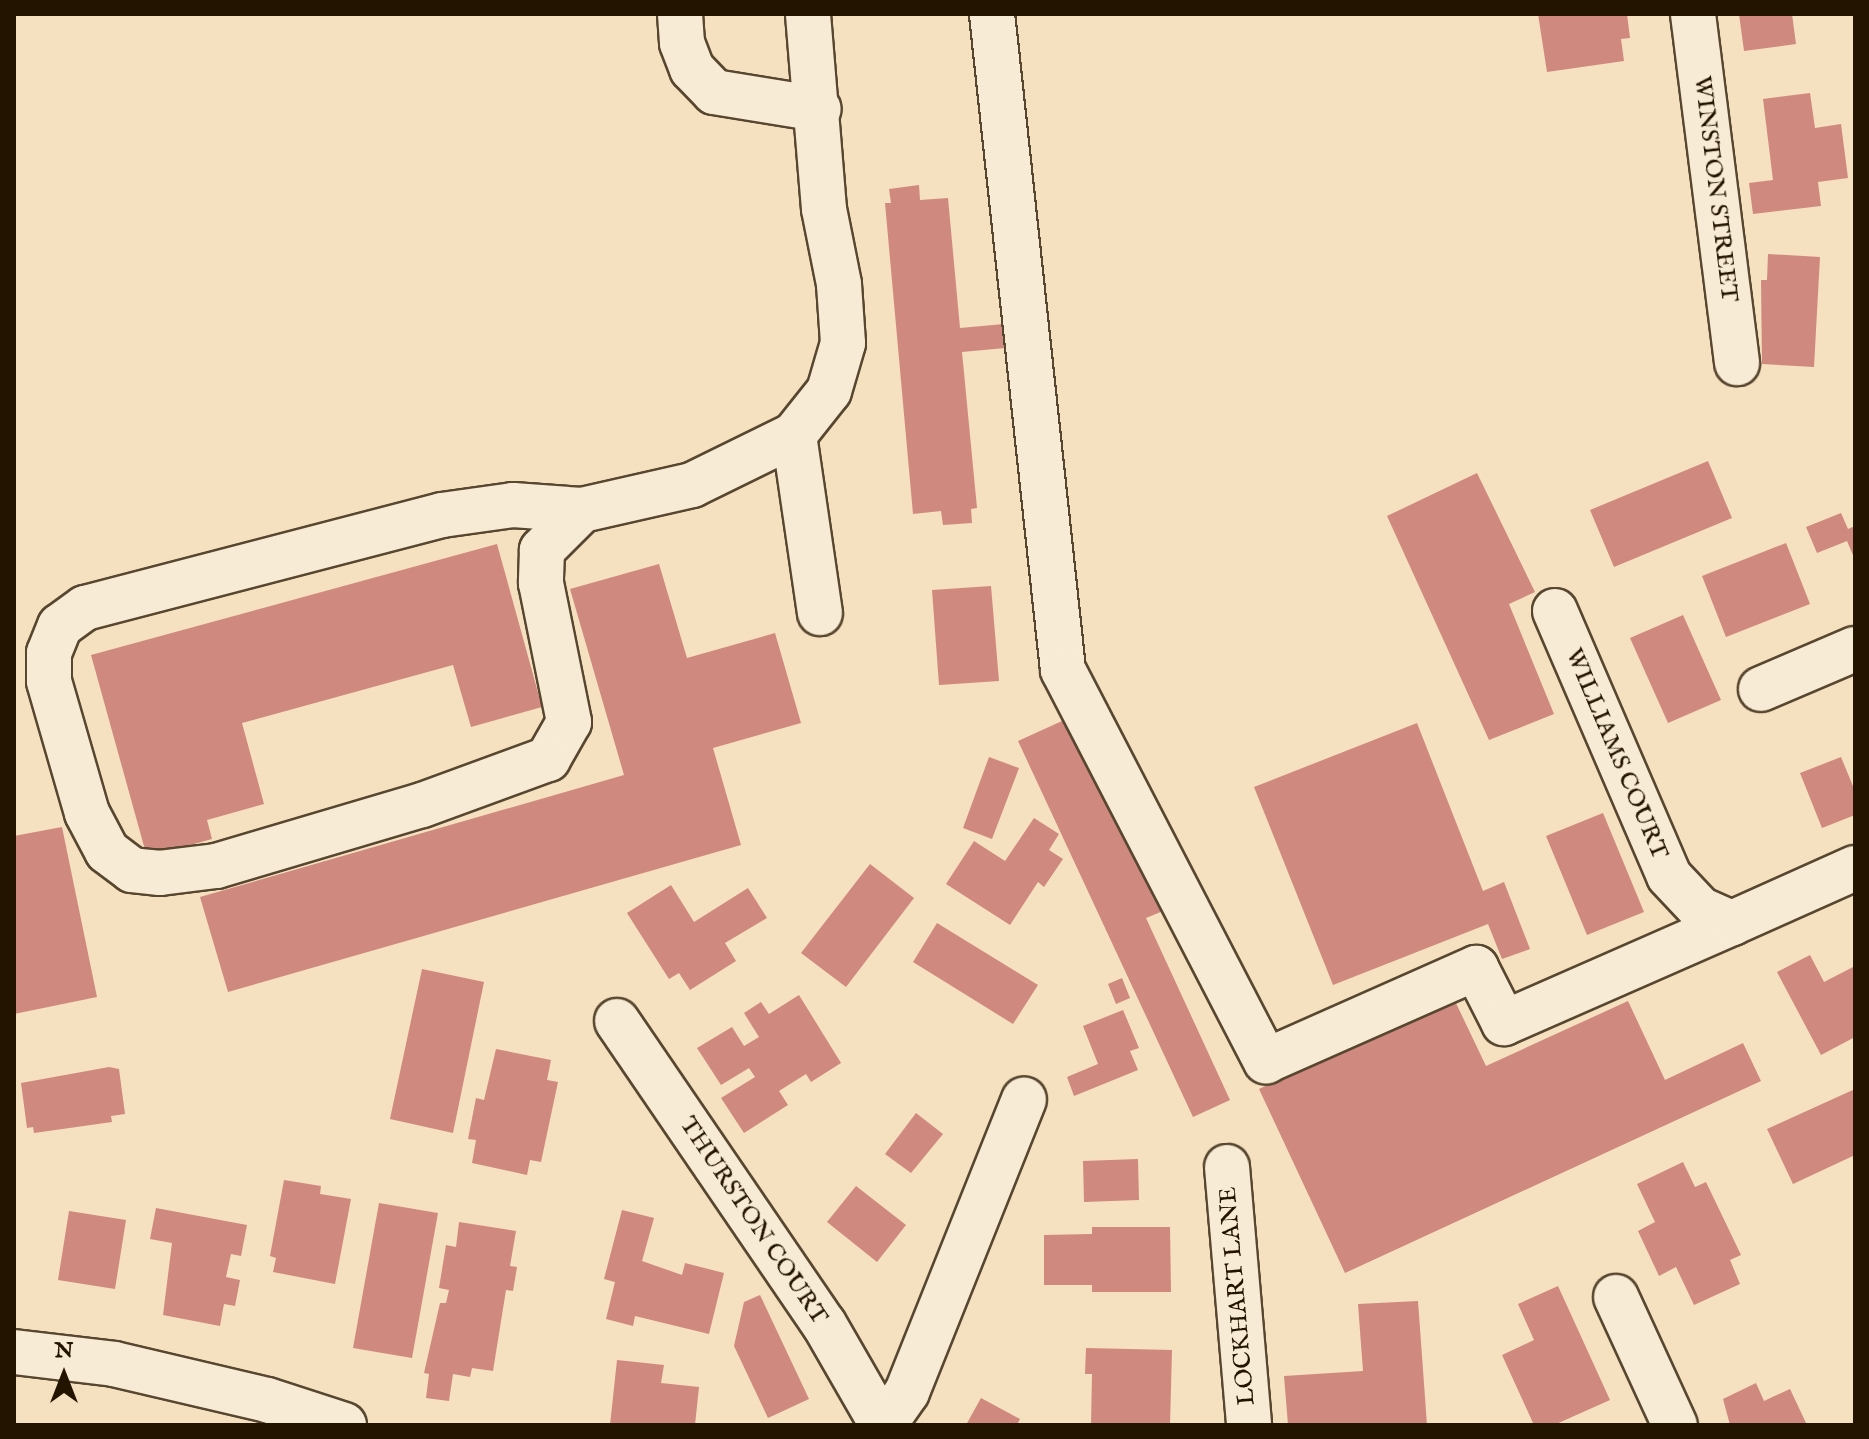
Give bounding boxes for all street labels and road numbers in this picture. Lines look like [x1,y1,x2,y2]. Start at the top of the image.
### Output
street label: WINSTON STREET [1687,74,1743,304]
street label: WILLIAMS COURT [1559,644,1673,864]
street label: THURSTON COURT [673,1112,833,1330]
street label: LOCKHART LANE [1214,1185,1262,1407]

